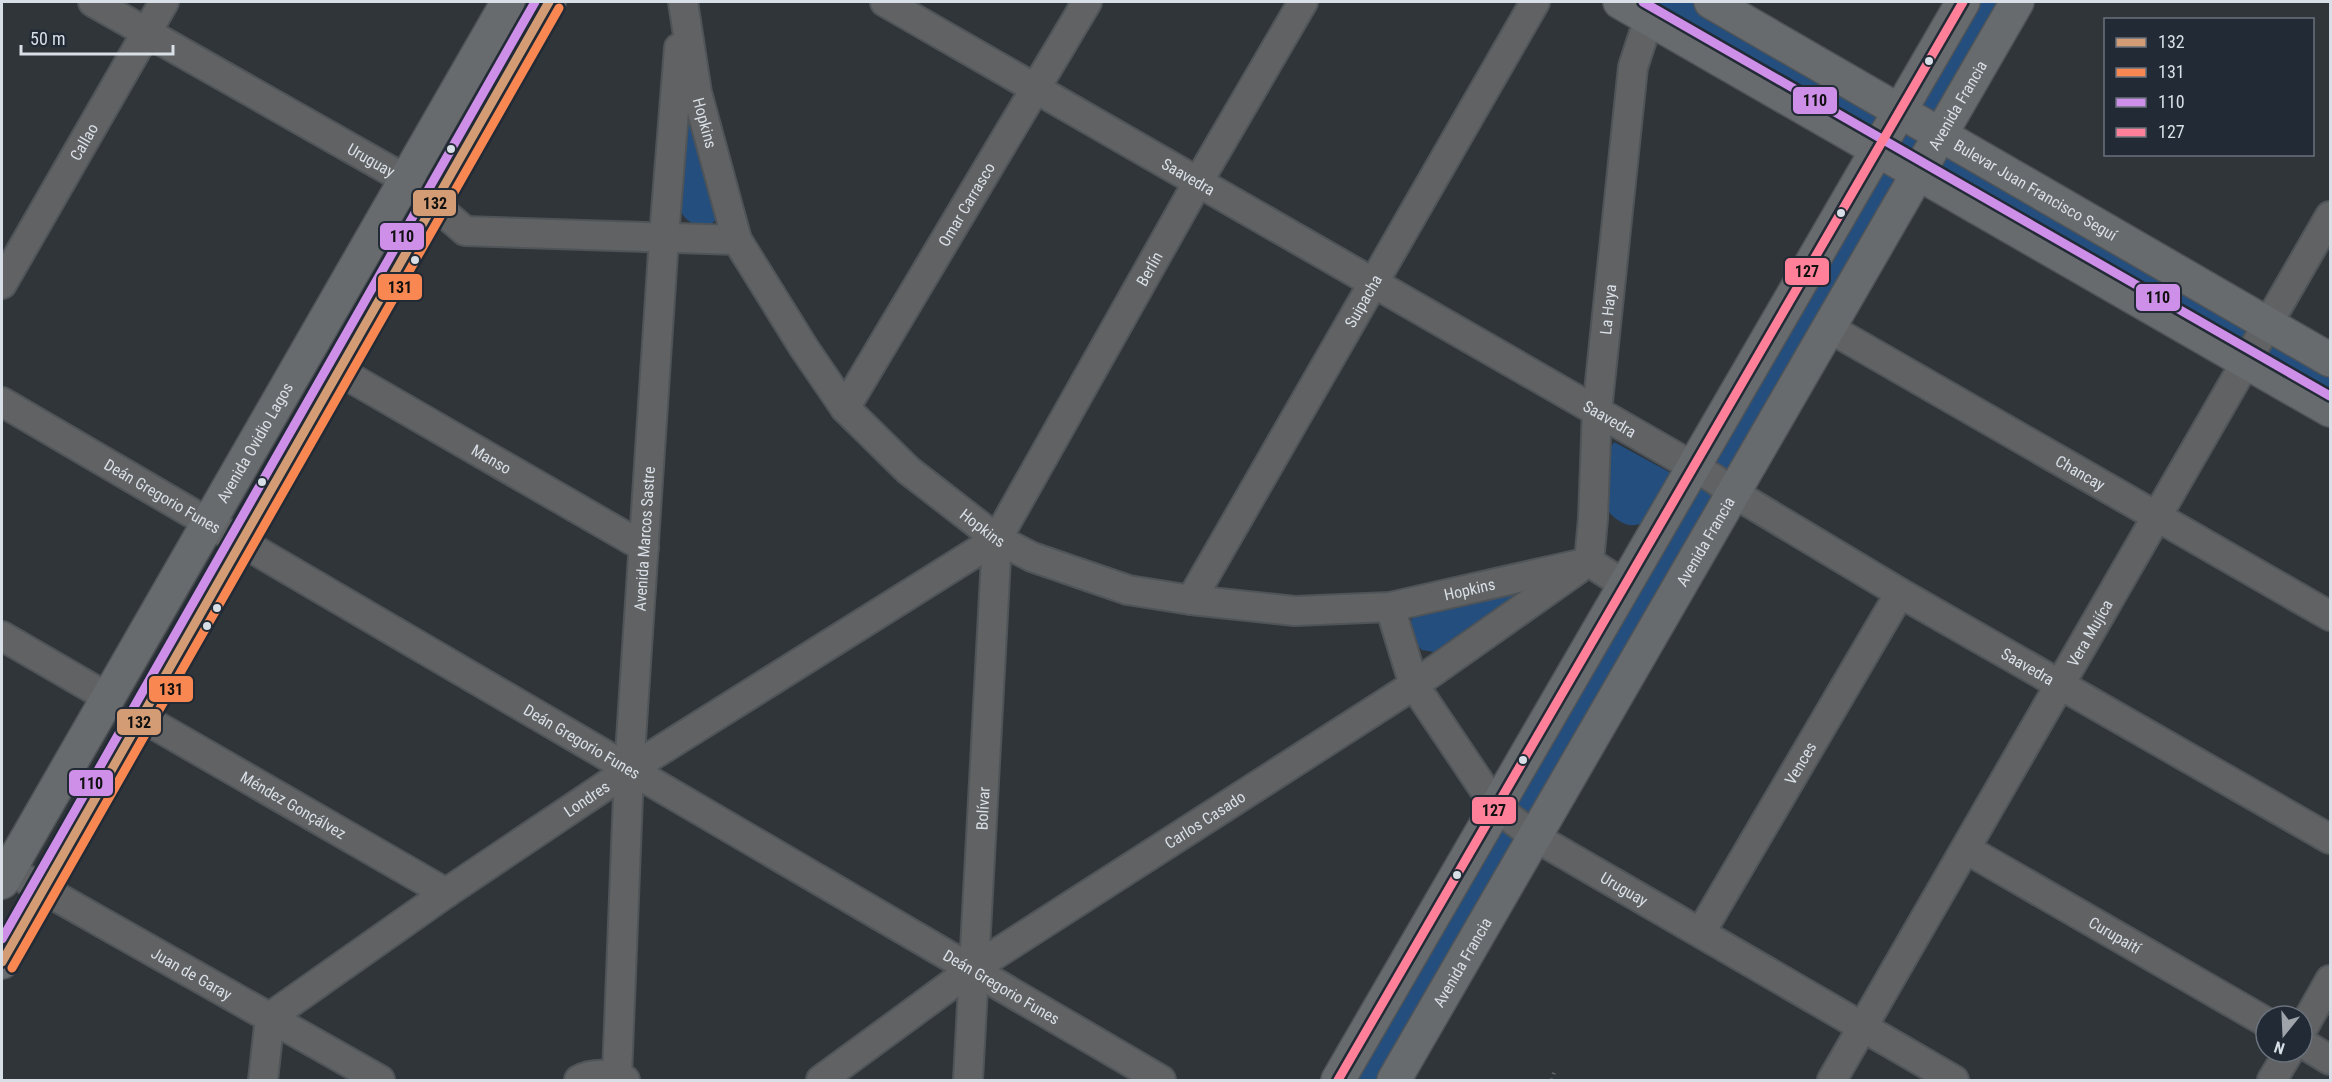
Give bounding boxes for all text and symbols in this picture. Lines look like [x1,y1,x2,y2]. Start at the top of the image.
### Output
scale bar [21,18,172,56]
legend [2104,18,2314,156]
text: 50 m [30,28,65,49]
text: 132 [2158,31,2185,52]
unlabelled marker [1923,55,1935,67]
street label: Avenida Francia [1924,57,1991,153]
text: 131 [2158,61,2185,82]
line badge: 110 [1792,86,1838,115]
text: 110 [1803,91,1827,110]
text: 110 [2158,91,2185,112]
street label: Hopkins [689,95,721,150]
street label: Callao [66,120,102,164]
text: 127 [2158,121,2185,142]
street label: Bulevar Juan Francisco Seguí [1951,135,2122,245]
street label: Uruguay [344,139,399,181]
unlabelled marker [445,143,457,155]
street label: Saavedra [1159,154,1218,199]
street label: Omar Carrasco [934,159,999,250]
line badge: 132 [412,189,457,217]
text: 132 [423,194,447,213]
unlabelled marker [1835,207,1847,219]
line badge: 110 [379,222,425,251]
text: 110 [390,227,414,246]
street label: Berlín [1132,248,1166,289]
unlabelled marker [409,254,421,266]
line badge: 127 [1784,257,1830,286]
text: 127 [1795,262,1819,281]
street label: Suipacha [1340,271,1386,331]
line badge: 131 [377,273,423,301]
text: 131 [388,278,412,297]
street label: La Haya [1596,283,1620,336]
line badge: 110 [2135,283,2181,312]
text: 110 [2146,288,2170,307]
street label: Avenida Ovidio Lagos [213,379,297,506]
street label: Saavedra [1580,396,1640,441]
street label: Manso [468,440,515,478]
street label: Chancay [2052,451,2109,494]
street label: Deán Gregorio Funes [101,455,224,537]
street label: Avenida Marcos Sastre [630,466,658,612]
unlabelled marker [256,476,268,488]
street label: Avenida Francia [1672,493,1738,590]
street label: Hopkins [956,504,1008,551]
street label: Hopkins [1442,574,1497,604]
street label: Vera Mujíca [2063,596,2116,670]
unlabelled marker [211,602,223,614]
unlabelled marker [201,620,213,632]
street label: Saavedra [1998,644,2058,689]
line badge: 131 [148,675,194,703]
text: 131 [159,680,183,699]
street label: Deán Gregorio Funes [521,700,644,783]
line badge: 132 [116,708,162,736]
text: 132 [127,713,151,732]
street label: Vences [1780,738,1820,788]
unlabelled marker [1517,754,1529,766]
street label: Méndez Gonçálvez [237,767,350,843]
line badge: 110 [68,769,114,797]
text: 110 [79,774,103,793]
street label: Londres [560,776,613,821]
street label: Bolívar [972,786,993,831]
street label: Carlos Casado [1161,787,1249,852]
line badge: 127 [1471,796,1517,825]
text: 127 [1482,801,1506,820]
street label: Uruguay [1597,868,1652,910]
unlabelled marker [1451,869,1463,881]
street label: Curupaití [2085,912,2146,958]
street label: Avenida Francia [1429,914,1495,1010]
street label: Juan de Garay [148,943,236,1004]
street label: Deán Gregorio Funes [940,945,1063,1028]
north arrow [2254,1004,2314,1064]
text: N [2272,1037,2287,1058]

